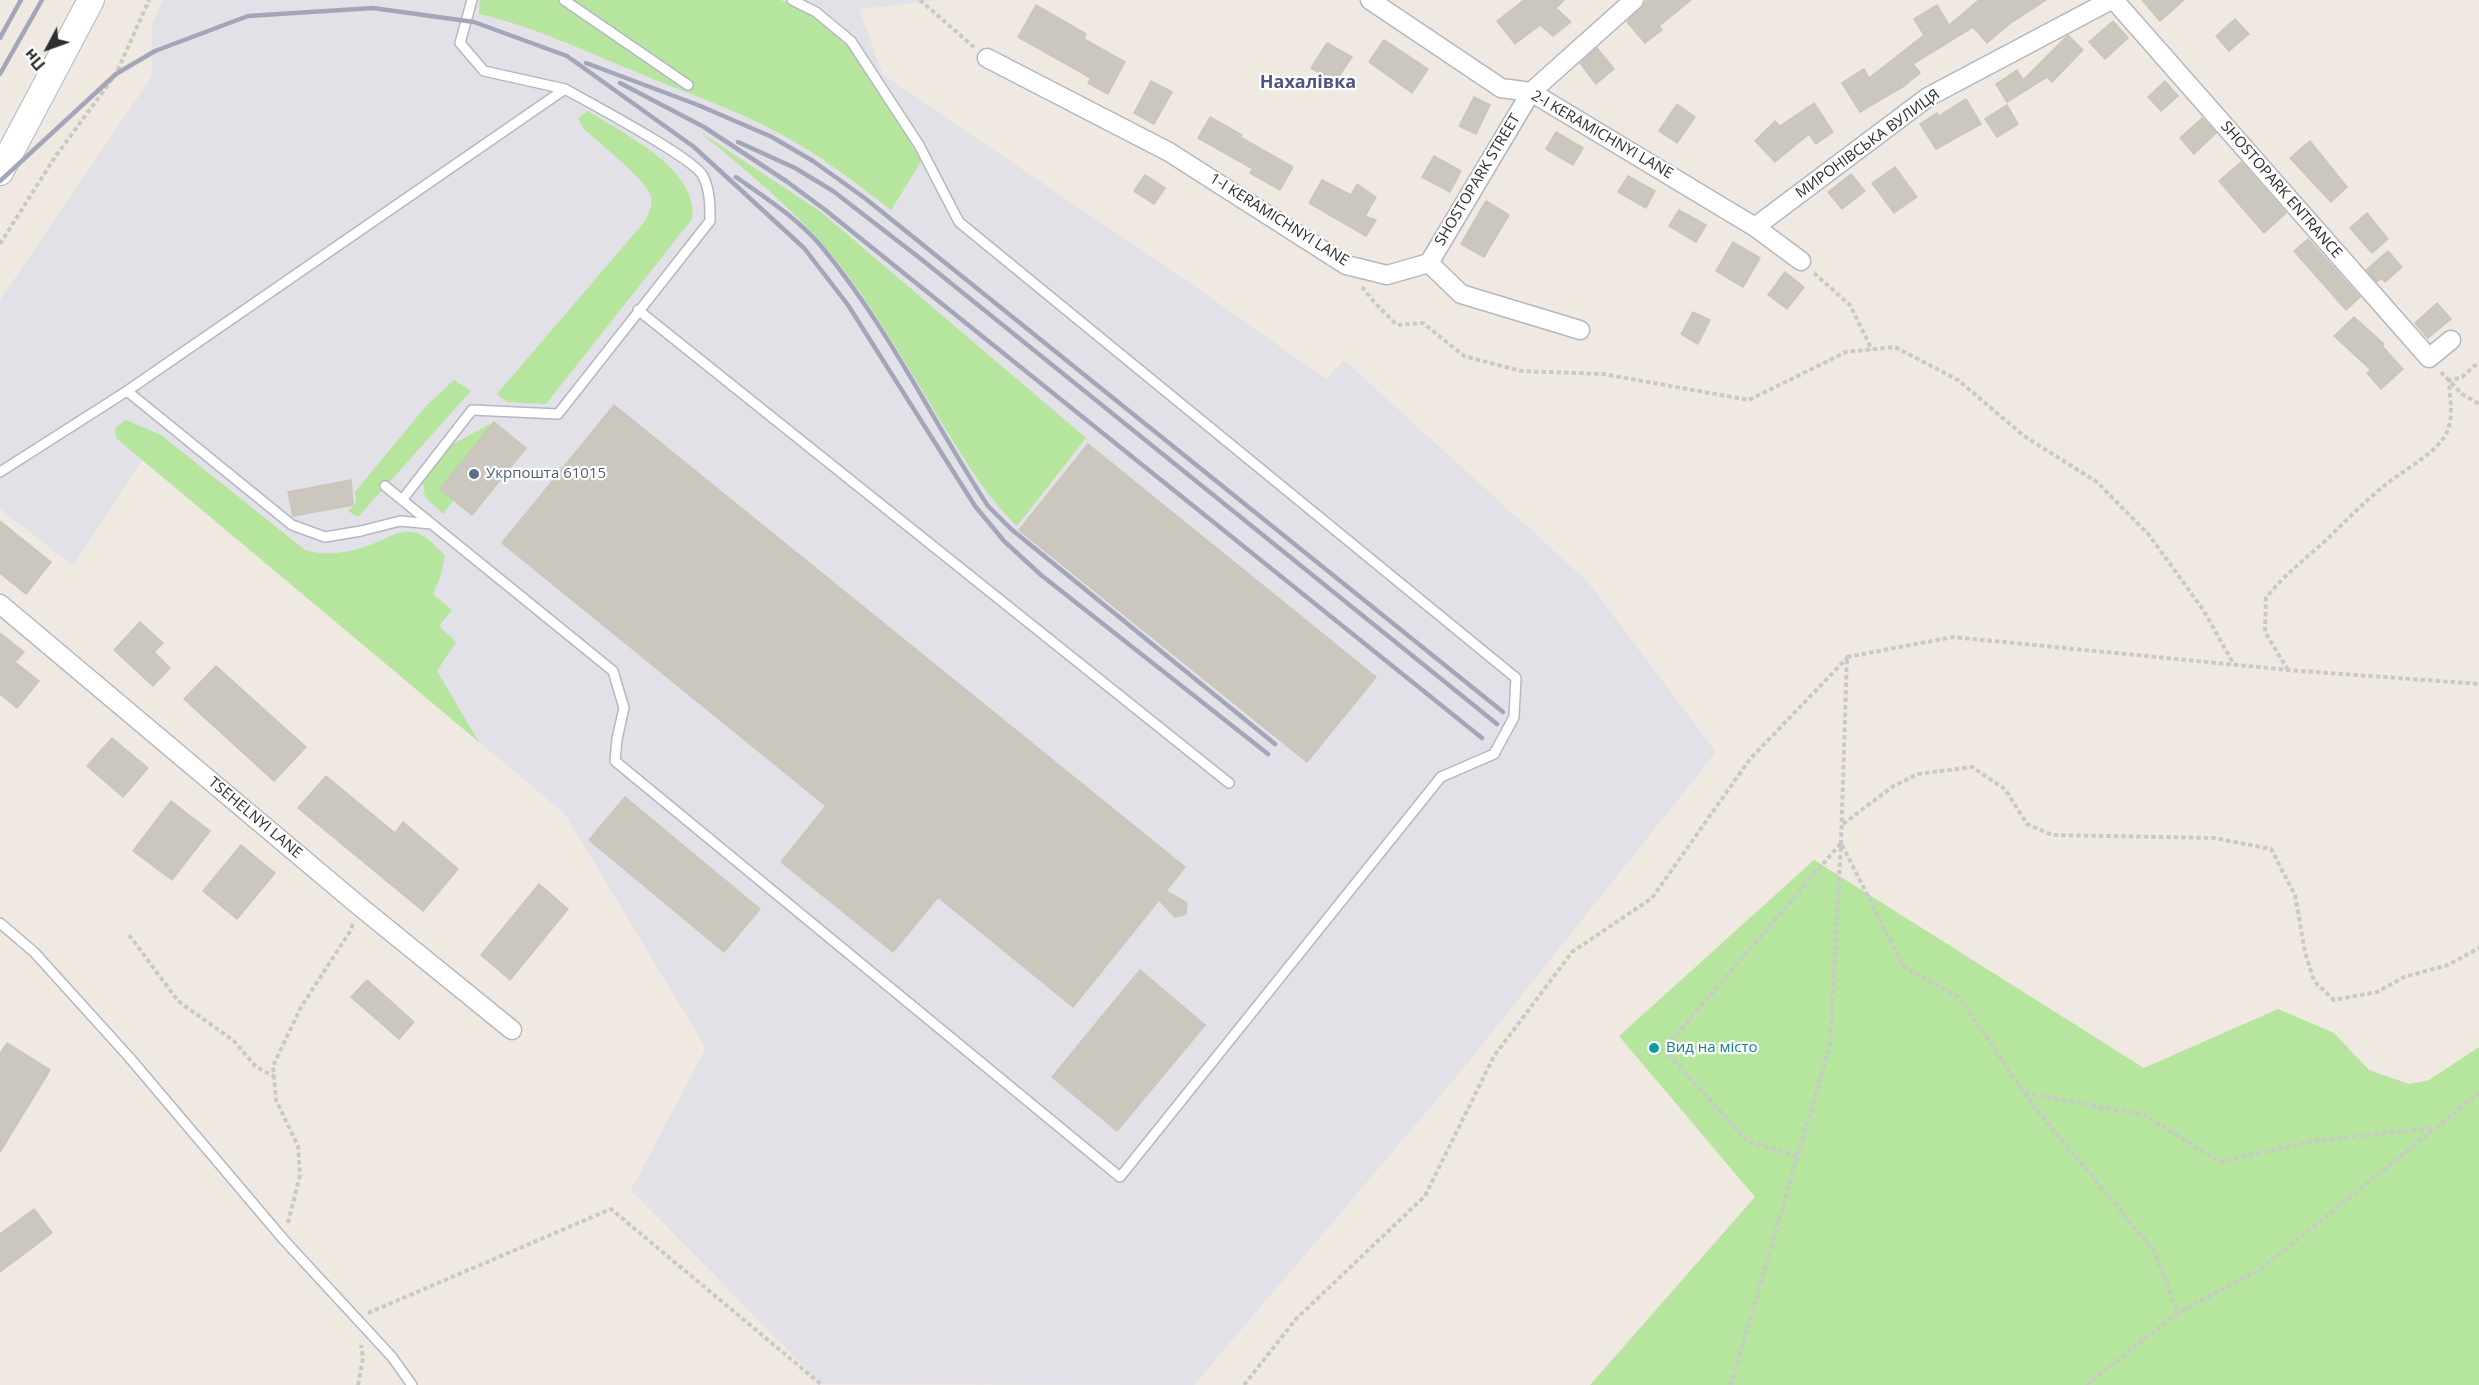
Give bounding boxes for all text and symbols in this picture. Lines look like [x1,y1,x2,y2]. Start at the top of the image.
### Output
north arrow [18,18,78,78]
text: Пн [19,44,50,76]
district label: Нахалівка [1260,72,1356,94]
street label: МИРОНІВСЬКА ВУЛИЦЯ [1793,86,1943,202]
street label: 2-I KERAMICHNYI LANE [1528,87,1676,183]
street label: SHOSTOPARK STREET [1431,111,1525,249]
street label: SHOSTOPARK ENTRANCE [2217,118,2345,262]
street label: 1-I KERAMICHNYI LANE [1206,170,1352,270]
place label: Укрпошта 61015 [486,465,606,483]
marker: Укрпошта 61015 [467,467,481,481]
street label: TSEHELNYI LANE [204,774,306,862]
place label: Вид на місто [1666,1039,1758,1057]
marker: Вид на місто [1647,1041,1661,1055]

